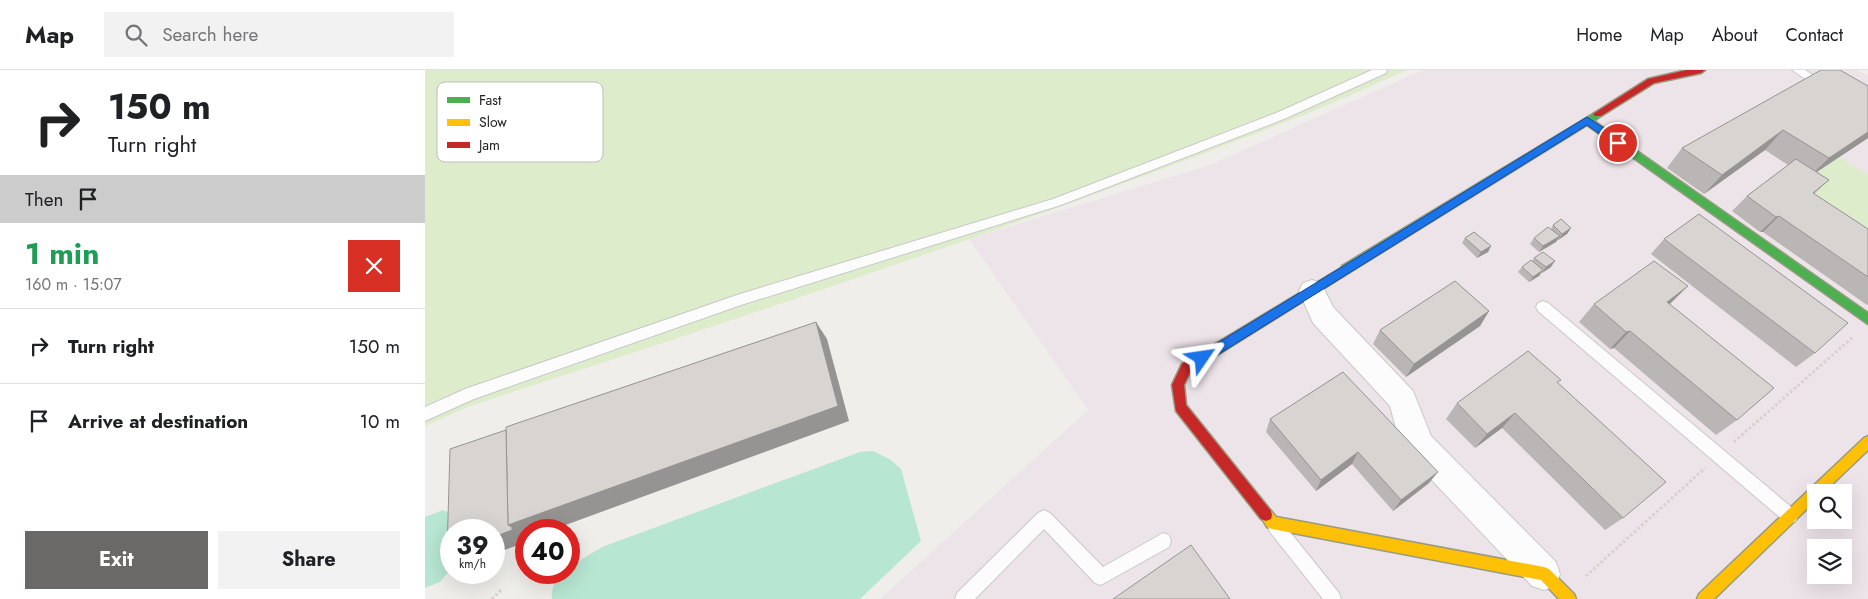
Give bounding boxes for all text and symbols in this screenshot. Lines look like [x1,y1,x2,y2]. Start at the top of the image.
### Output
search box [104,12,454,57]
text: Map [25,17,74,52]
icon: search [122,21,150,49]
text: Search here [162,21,258,48]
text: Home [1576,22,1622,48]
text: Map [1650,22,1684,48]
text: About [1712,22,1757,48]
text: Contact [1785,22,1843,48]
text: 150 m [108,82,211,132]
legend [437,82,603,162]
icon: right [25,90,90,155]
text: Fast [479,90,502,110]
text: Slow [479,112,507,132]
pin [1597,122,1639,164]
text: Turn right [108,128,196,160]
icon: arrive [1604,129,1632,157]
text: Jam [477,135,500,155]
icon: arrive [74,185,102,213]
text: Then [25,186,64,213]
text: 1 min [25,232,99,275]
button: close [348,240,400,292]
text: 160 m · 15:07 [25,273,122,296]
position arrow [1175,331,1227,383]
icon: right [25,332,53,360]
text: Turn right [68,333,154,360]
text: 150 m [349,333,400,360]
icon: arrive [25,407,53,435]
text: Arrive at destination [68,408,248,435]
text: 10 m [360,408,400,435]
map controls [1807,484,1852,584]
button: search [1807,484,1852,529]
speed limit sign: 40 [515,519,580,584]
text: 39 [456,527,489,563]
button: Exit [25,531,208,589]
button: Share [218,531,400,589]
button: layers [1807,539,1852,584]
text: km/h [459,555,486,573]

